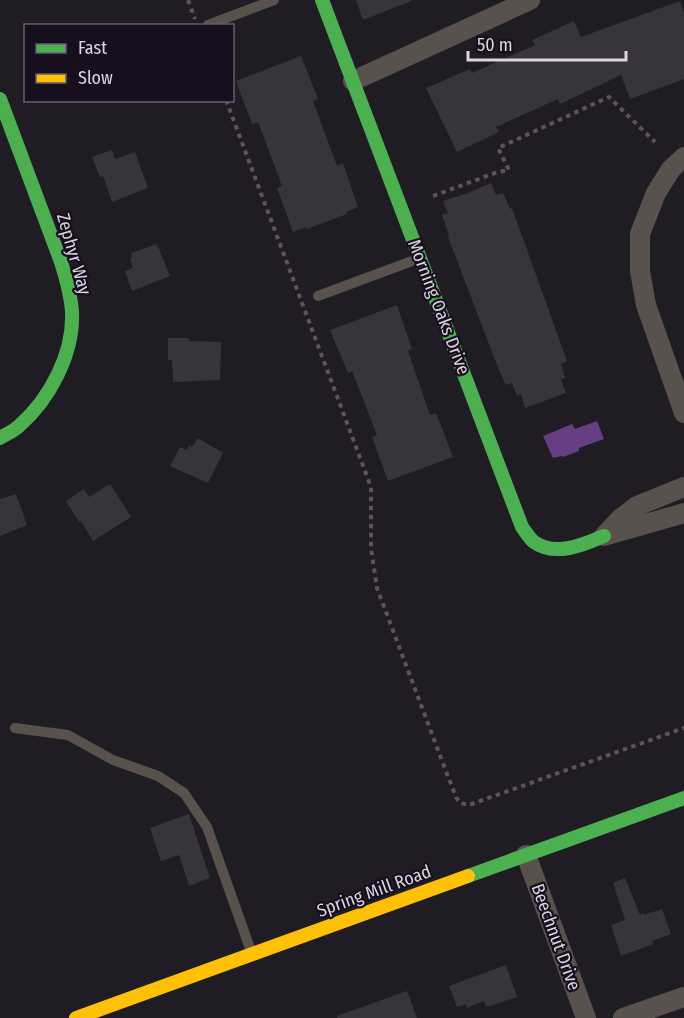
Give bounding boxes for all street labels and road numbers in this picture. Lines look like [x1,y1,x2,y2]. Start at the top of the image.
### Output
street label: Zephyr Way [52,211,96,297]
street label: Morning Oaks Drive [403,236,475,378]
street label: Spring Mill Road [314,860,434,922]
street label: Beechnut Drive [527,881,586,993]

